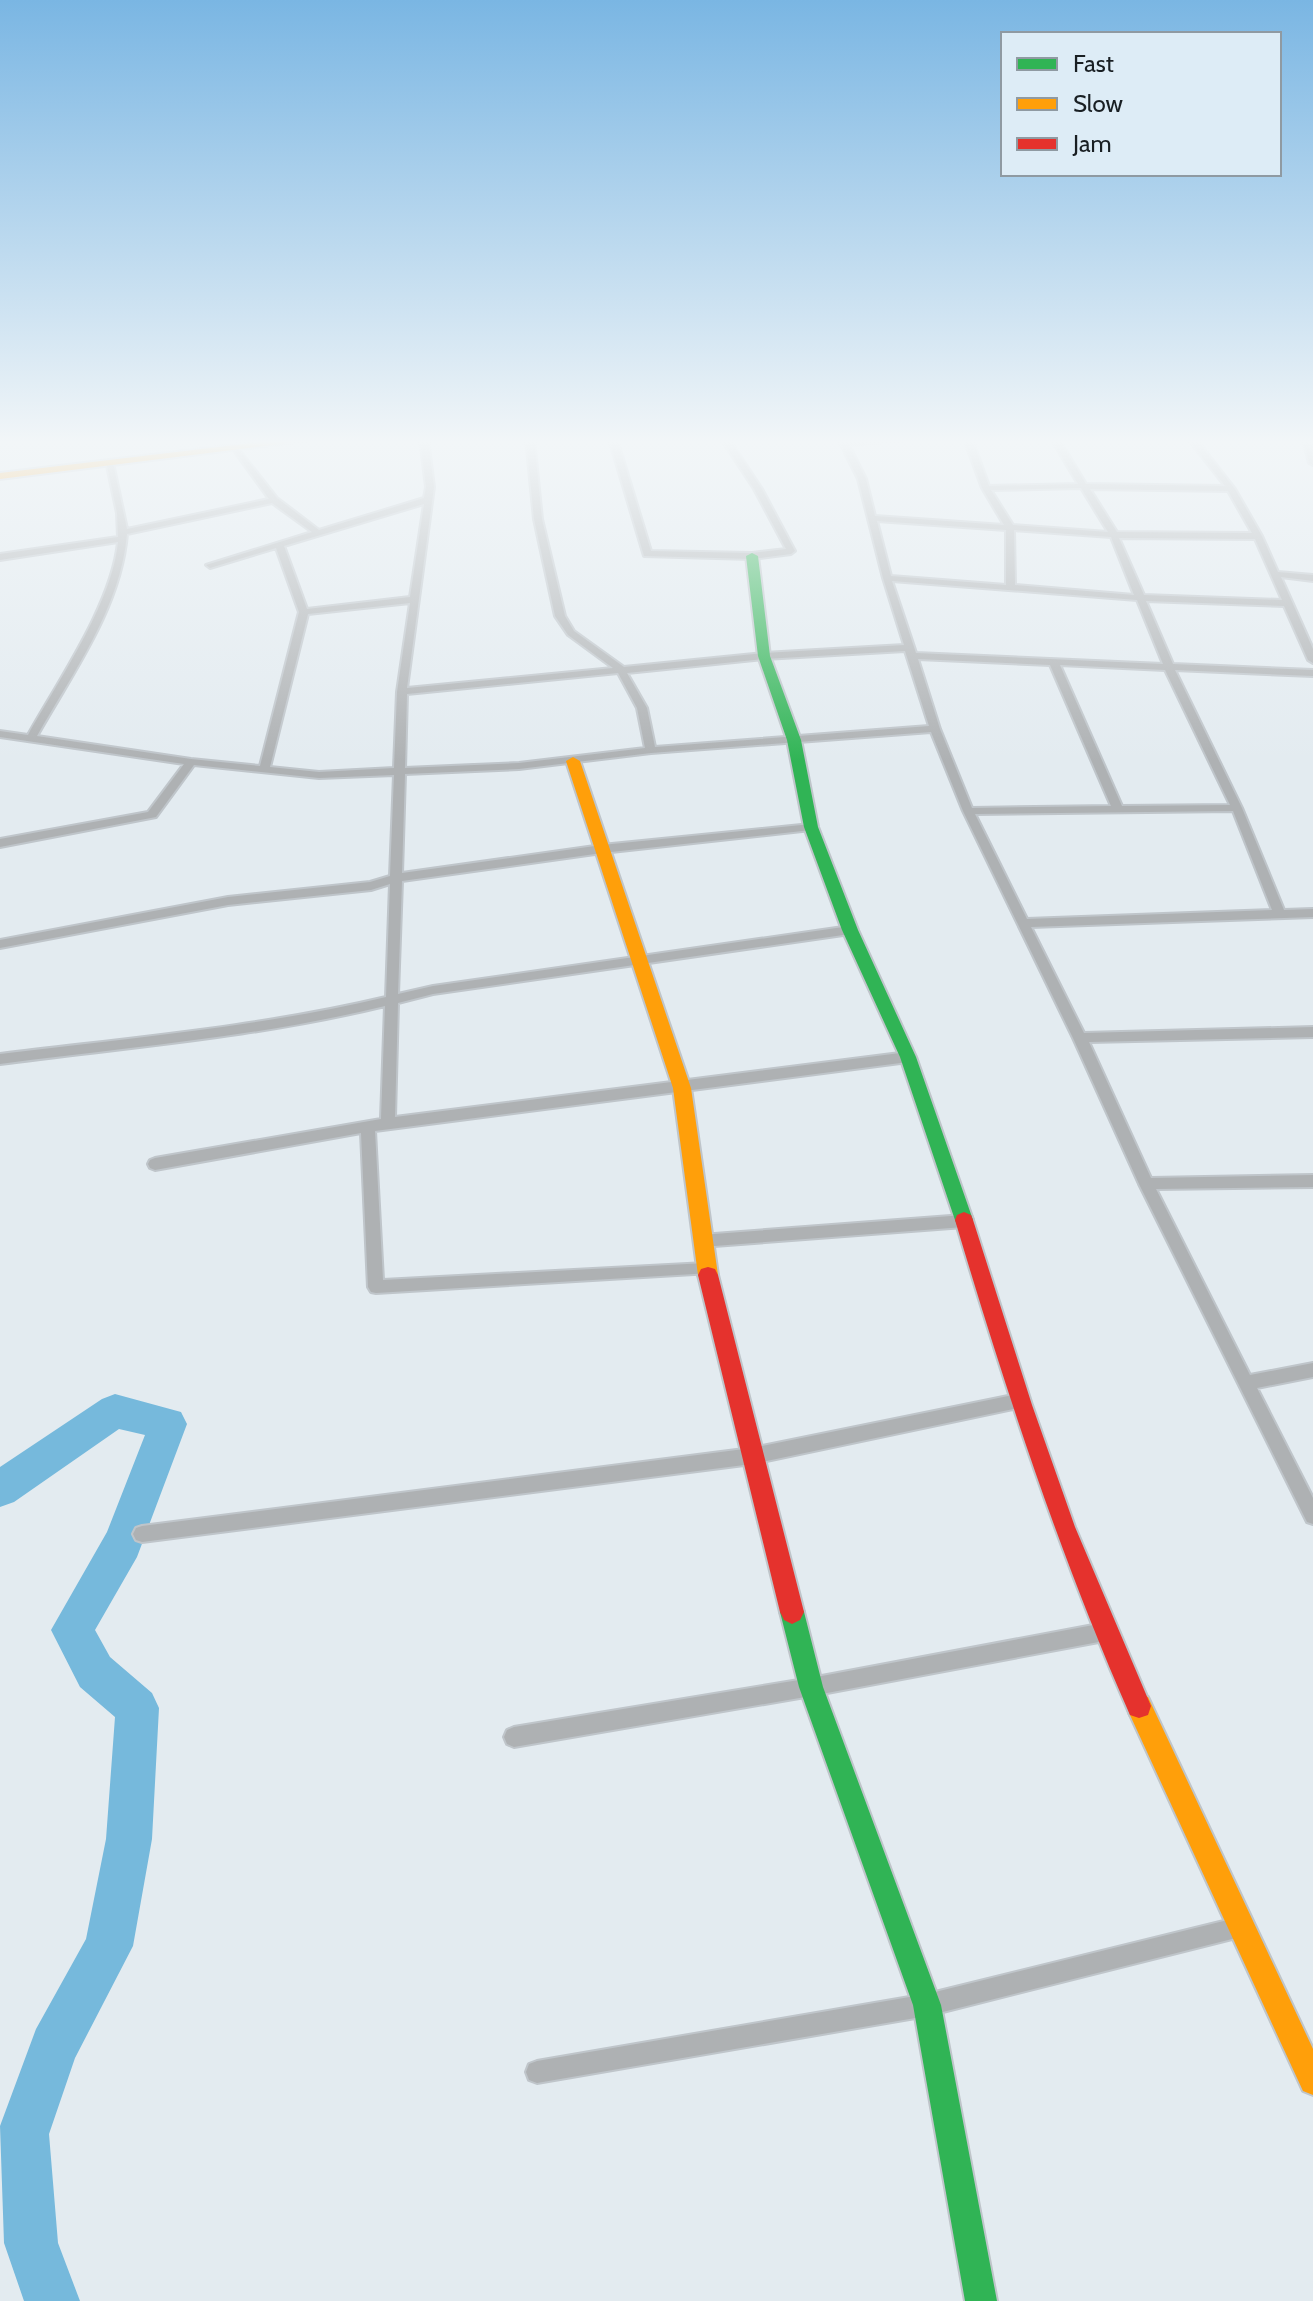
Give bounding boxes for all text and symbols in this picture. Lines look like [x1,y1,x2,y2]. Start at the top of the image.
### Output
legend [1001,32,1281,176]
text: Fast [1073,49,1114,78]
text: Slow [1073,89,1123,118]
text: Jam [1072,129,1111,158]

